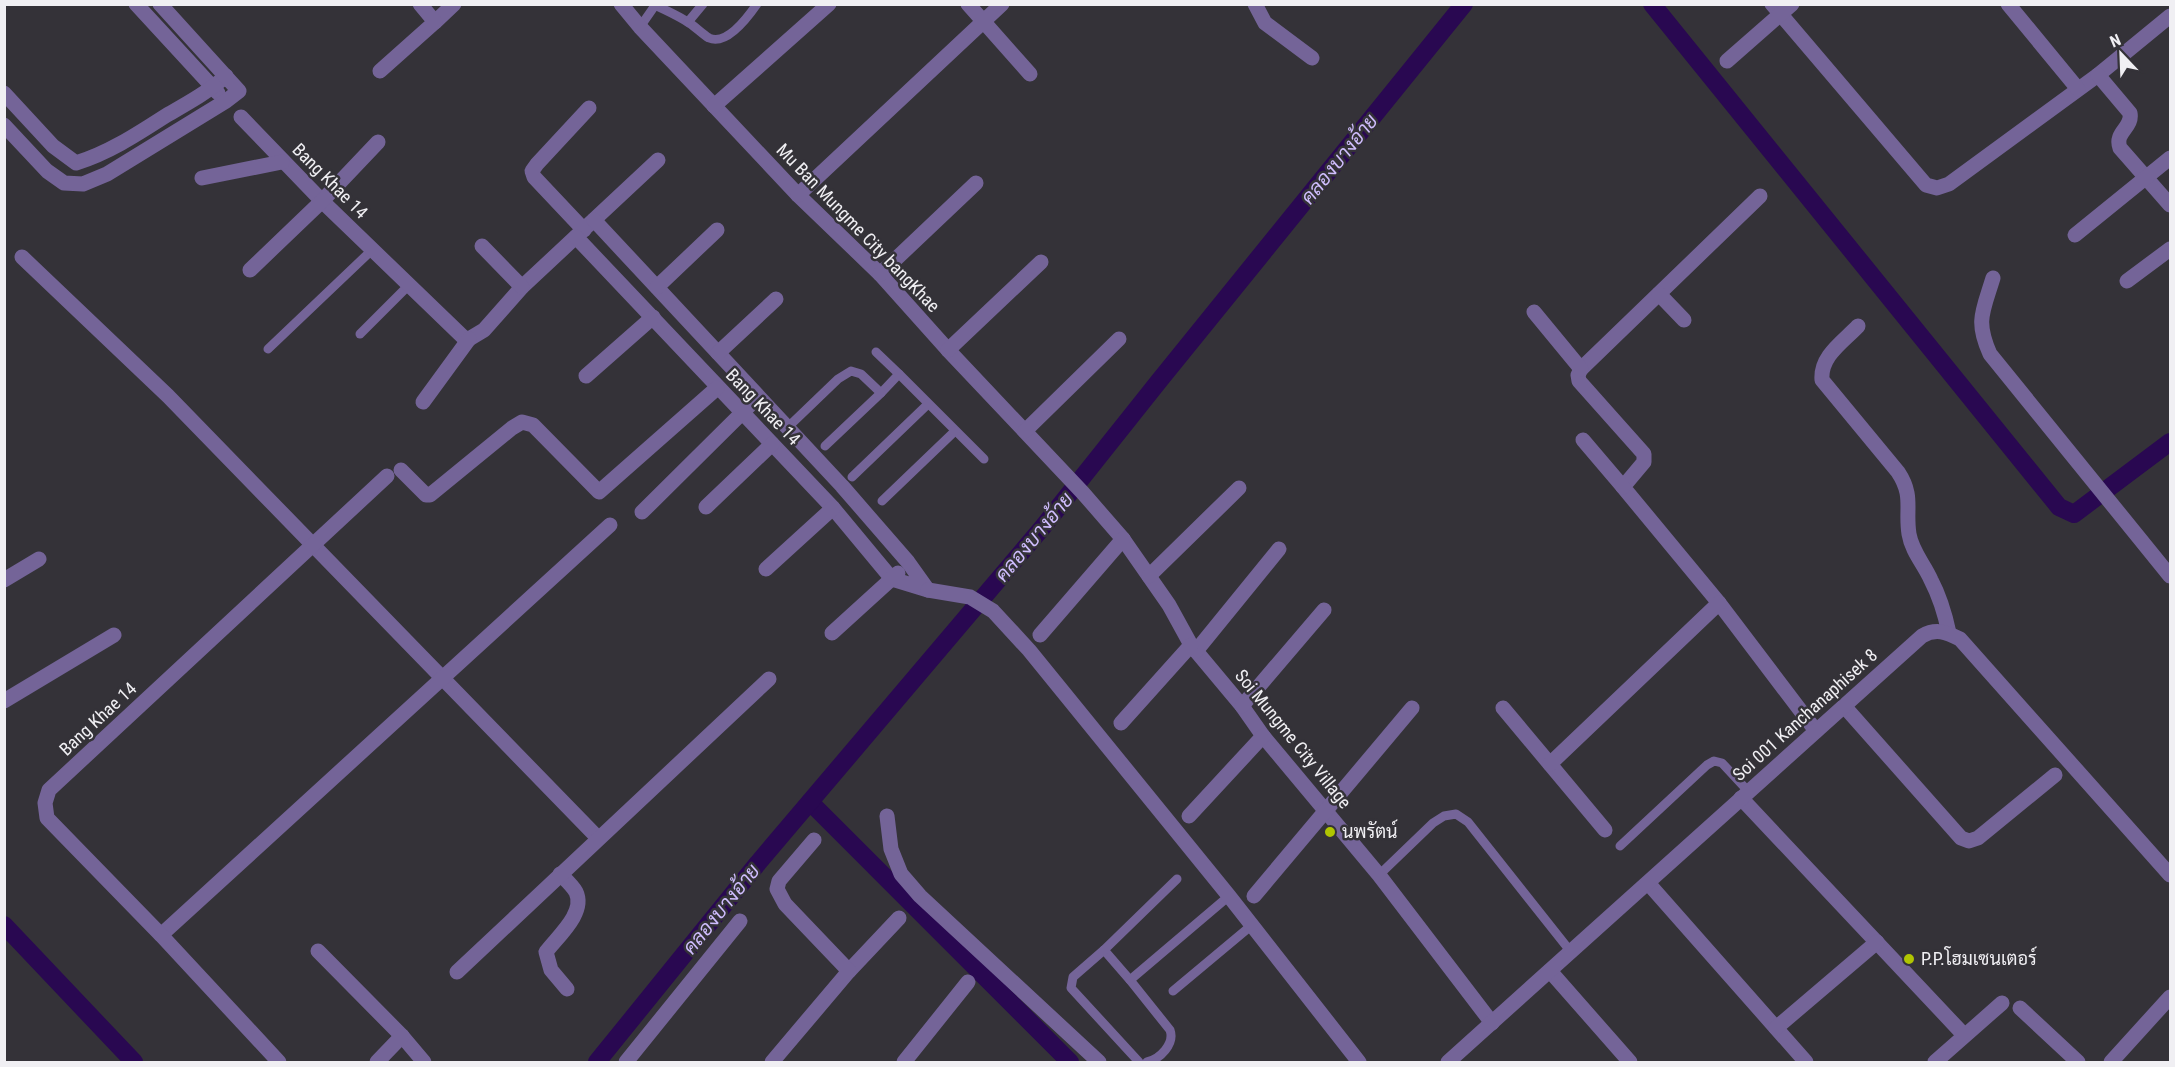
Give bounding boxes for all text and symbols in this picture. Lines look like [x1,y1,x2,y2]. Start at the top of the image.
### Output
north arrow [2091,24,2151,84]
text: N [2107,30,2124,51]
water label: คลองบางอ้าย [1295,108,1383,209]
street label: Bang Khae 14 [288,139,372,223]
street label: Mu Ban Mungme City bangKhae [772,139,944,316]
street label: Bang Khae 14 [722,364,805,449]
water label: คลองบางอ้าย [989,486,1079,586]
street label: Soi 001 Kanchanaphisek 8 [1728,644,1881,785]
street label: Soi Mungme City Village [1231,665,1356,812]
street label: Bang Khae 14 [55,678,141,760]
place label: นพรัตน์ [1342,819,1398,842]
marker: นพรัตน์ [1323,825,1337,839]
water label: คลองบางอ้าย [677,858,765,959]
place label: P.P.โฮมเซนเตอร์ [1921,946,2037,969]
marker: P.P.โฮมเซนเตอร์ [1902,952,1916,966]

